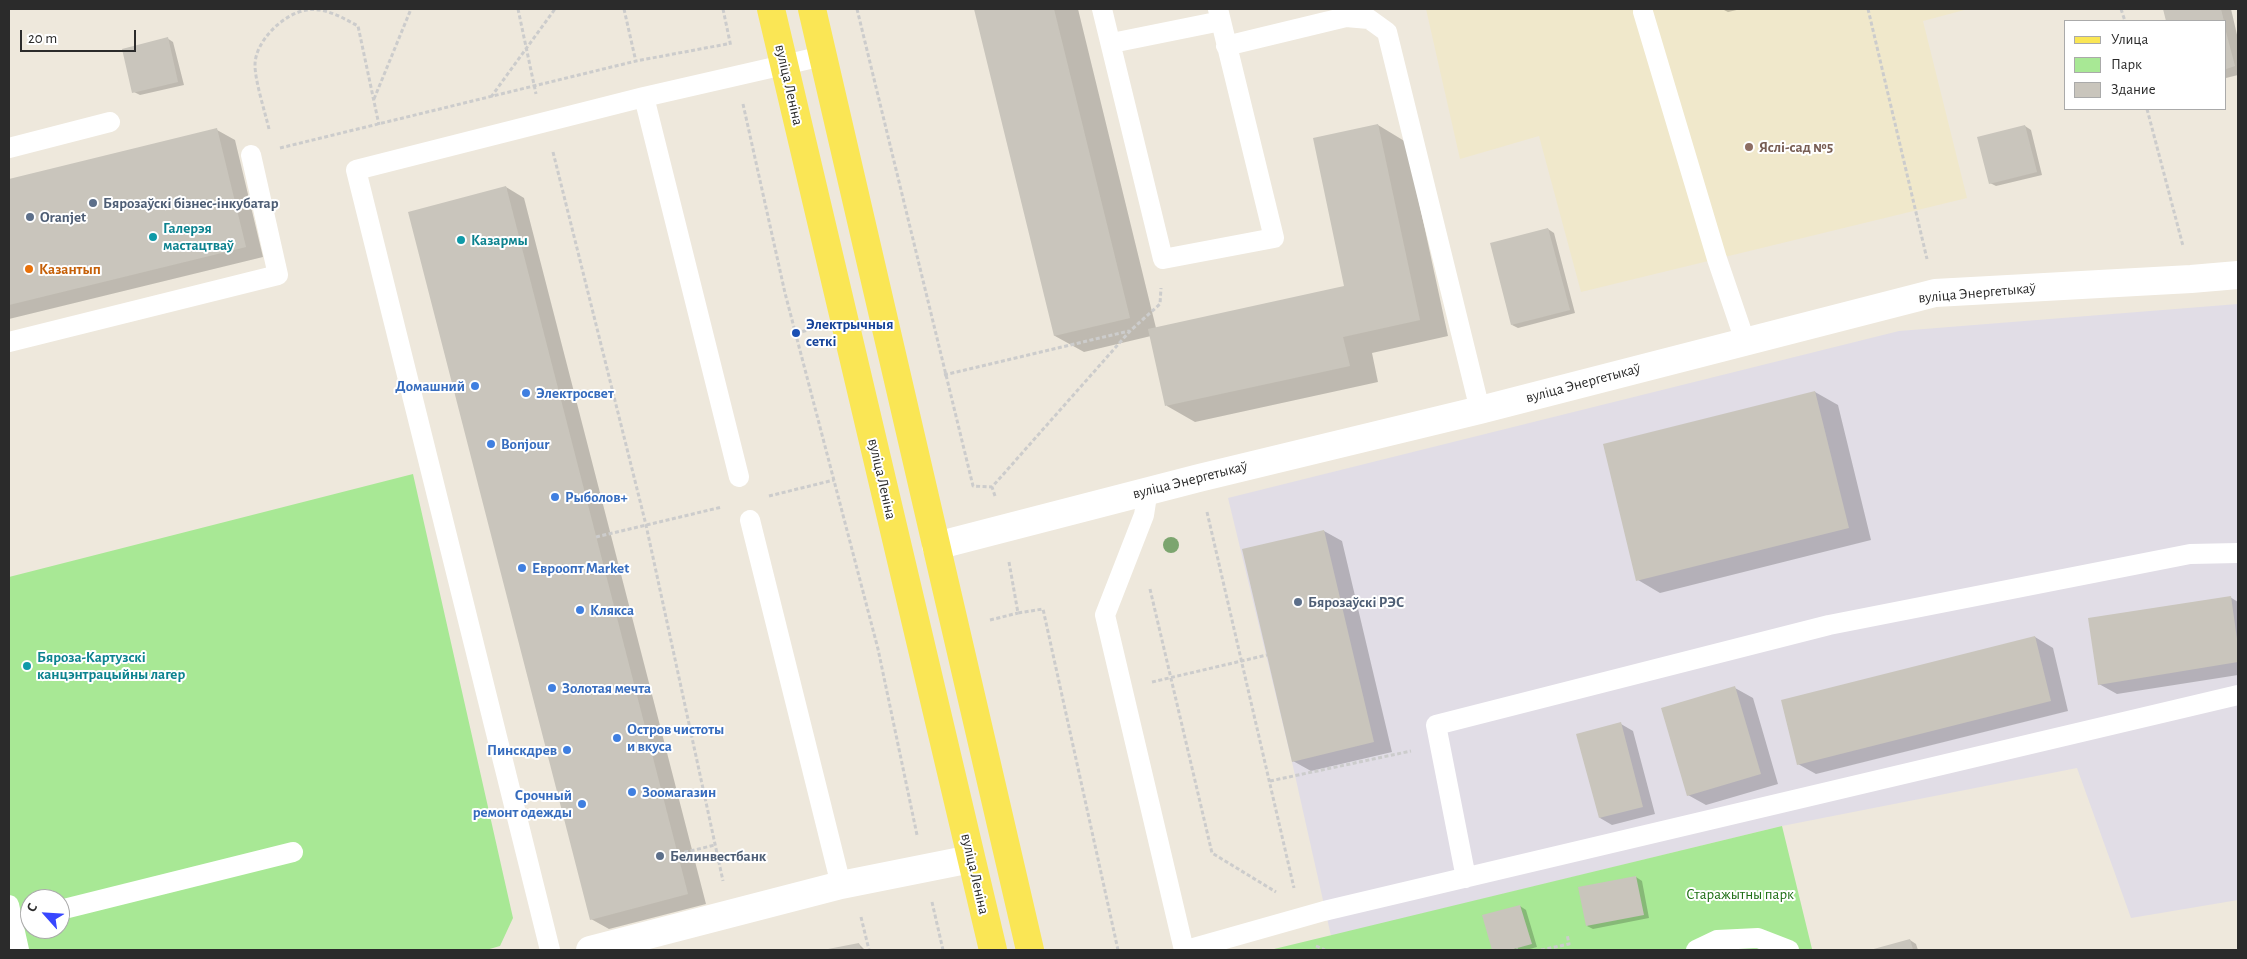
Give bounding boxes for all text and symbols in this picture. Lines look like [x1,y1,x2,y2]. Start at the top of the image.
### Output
scale bar [22,20,139,52]
legend [2064,20,2227,110]
text: 20 m [28,31,57,46]
text: Улица [2111,32,2148,47]
street label: вуліца Леніна [771,43,807,127]
text: Парк [2111,57,2142,72]
text: Здание [2111,82,2156,97]
place label: Яслі-сад №5 [1759,138,1833,156]
marker: Яслі-сад №5 [1743,141,1755,153]
place label: Бярозаўскі бізнес-інкубатар [103,194,278,212]
marker: Бярозаўскі бізнес-інкубатар [87,197,99,209]
place label: Oranjet [40,208,86,226]
marker: Oranjet [24,211,36,223]
place label: Галерэя мастацтваў [163,219,234,254]
marker: Галерэя мастацтваў [147,231,159,243]
place label: Казармы [471,231,528,249]
marker: Казармы [455,234,467,246]
place label: Казантып [39,260,101,278]
marker: Казантып [23,263,35,275]
street label: вуліца Энергетыкаў [1918,279,2036,307]
place label: Электрычныя сеткі [806,315,893,350]
marker: Электрычныя сеткі [790,327,802,339]
street label: вуліца Энергетыкаў [1524,359,1642,407]
place label: Домашний [395,377,465,395]
marker: Домашний [469,380,481,392]
place label: Электросвет [536,384,614,402]
marker: Электросвет [520,387,532,399]
place label: Bonjour [501,435,549,453]
street label: вуліца Леніна [864,437,900,521]
marker: Bonjour [485,438,497,450]
street label: вуліца Энергетыкаў [1131,457,1249,503]
place label: Рыболов+ [565,488,628,506]
marker: Рыболов+ [549,491,561,503]
place label: Евроопт Market [532,559,629,577]
marker: Евроопт Market [516,562,528,574]
place label: Бярозаўскі РЭС [1308,593,1404,611]
marker: Бярозаўскі РЭС [1292,596,1304,608]
place label: Клякса [590,601,634,619]
marker: Клякса [574,604,586,616]
place label: Бяроза-Картузскі канцэнтрацыйны лагер [37,648,185,683]
marker: Бяроза-Картузскі канцэнтрацыйны лагер [21,660,33,672]
place label: Золотая мечта [562,679,651,697]
marker: Золотая мечта [546,682,558,694]
place label: Остров чистоты и вкуса [627,720,724,755]
marker: Остров чистоты и вкуса [611,732,623,744]
place label: Пинскдрев [487,741,557,759]
marker: Пинскдрев [561,744,573,756]
place label: Зоомагазин [642,783,716,801]
place label: Срочный ремонт одежды [473,786,572,821]
marker: Зоомагазин [626,786,638,798]
marker: Срочный ремонт одежды [576,798,588,810]
street label: вуліца Леніна [957,832,993,916]
place label: Белинвестбанк [670,847,766,865]
marker: Белинвестбанк [654,850,666,862]
park label: Старажытны парк [1686,885,1794,903]
north arrow [20,889,70,939]
text: С [24,901,40,914]

